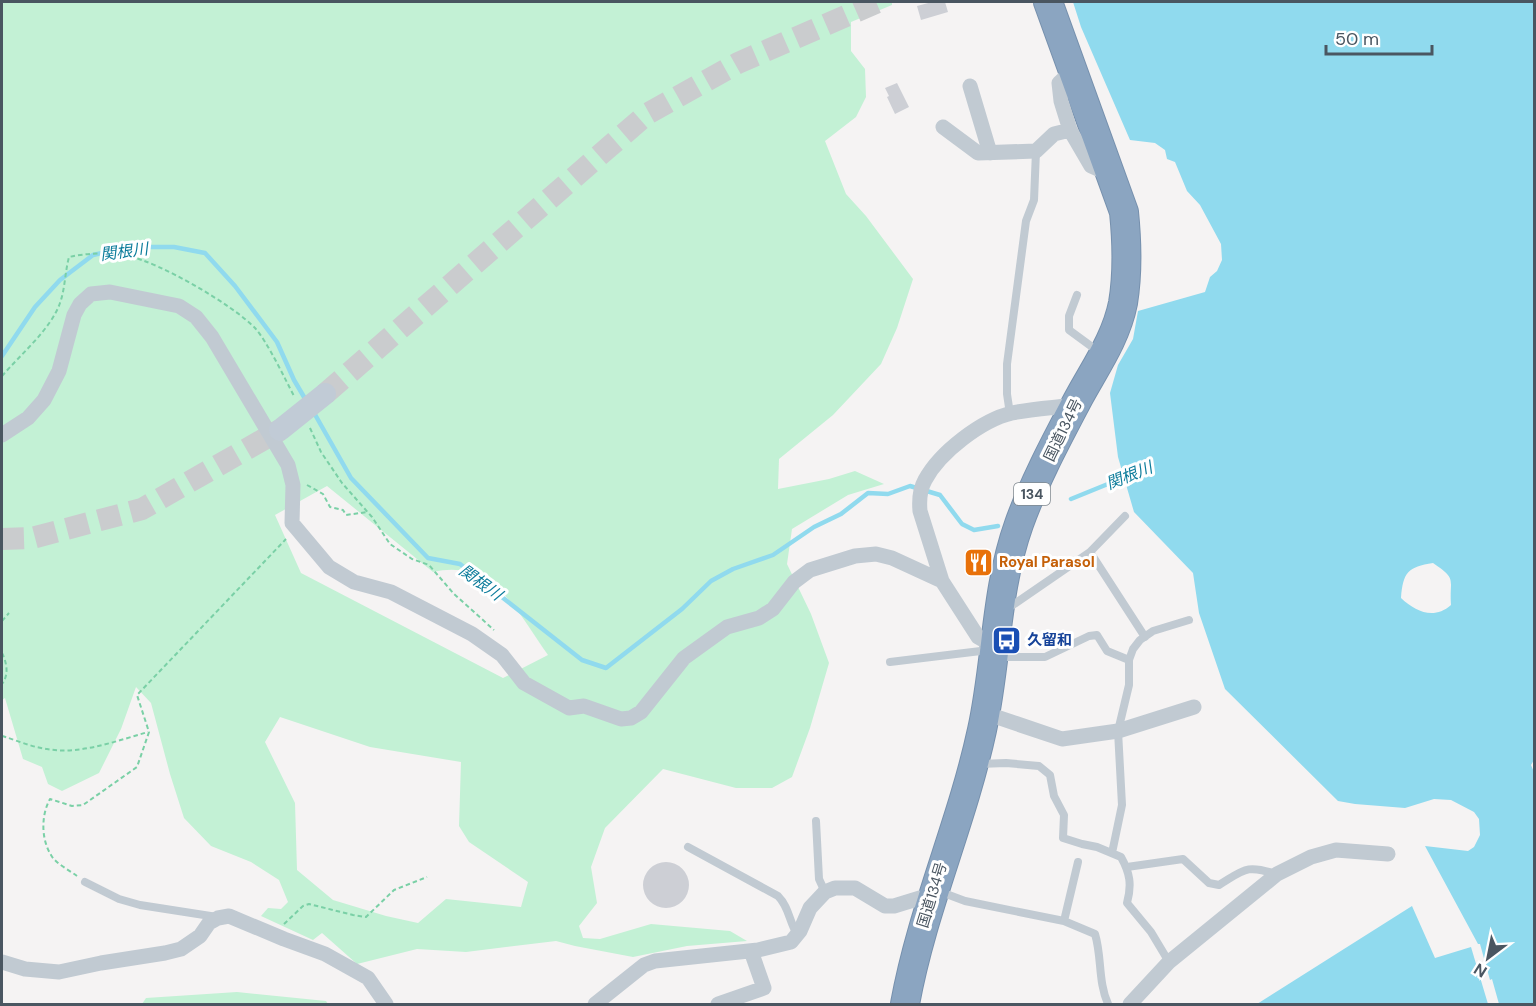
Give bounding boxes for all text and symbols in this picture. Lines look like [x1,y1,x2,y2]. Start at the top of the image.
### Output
scale bar [1326,18,1432,56]
text: 50 m [1335,27,1379,51]
water label: 関根川 [99,238,151,265]
street label: 国道134号 [1039,395,1087,465]
water label: 関根川 [1103,456,1157,494]
road number: 134 [1014,483,1050,505]
restaurant icon: Royal Parasol [962,546,994,578]
place label: Royal Parasol [999,552,1095,572]
water label: 関根川 [455,560,508,606]
bus stop icon: 久留和 [990,624,1022,656]
place label: 久留和 [1027,630,1072,650]
street label: 国道134号 [913,860,951,930]
north arrow [1458,928,1518,988]
text: N [1470,958,1491,982]

